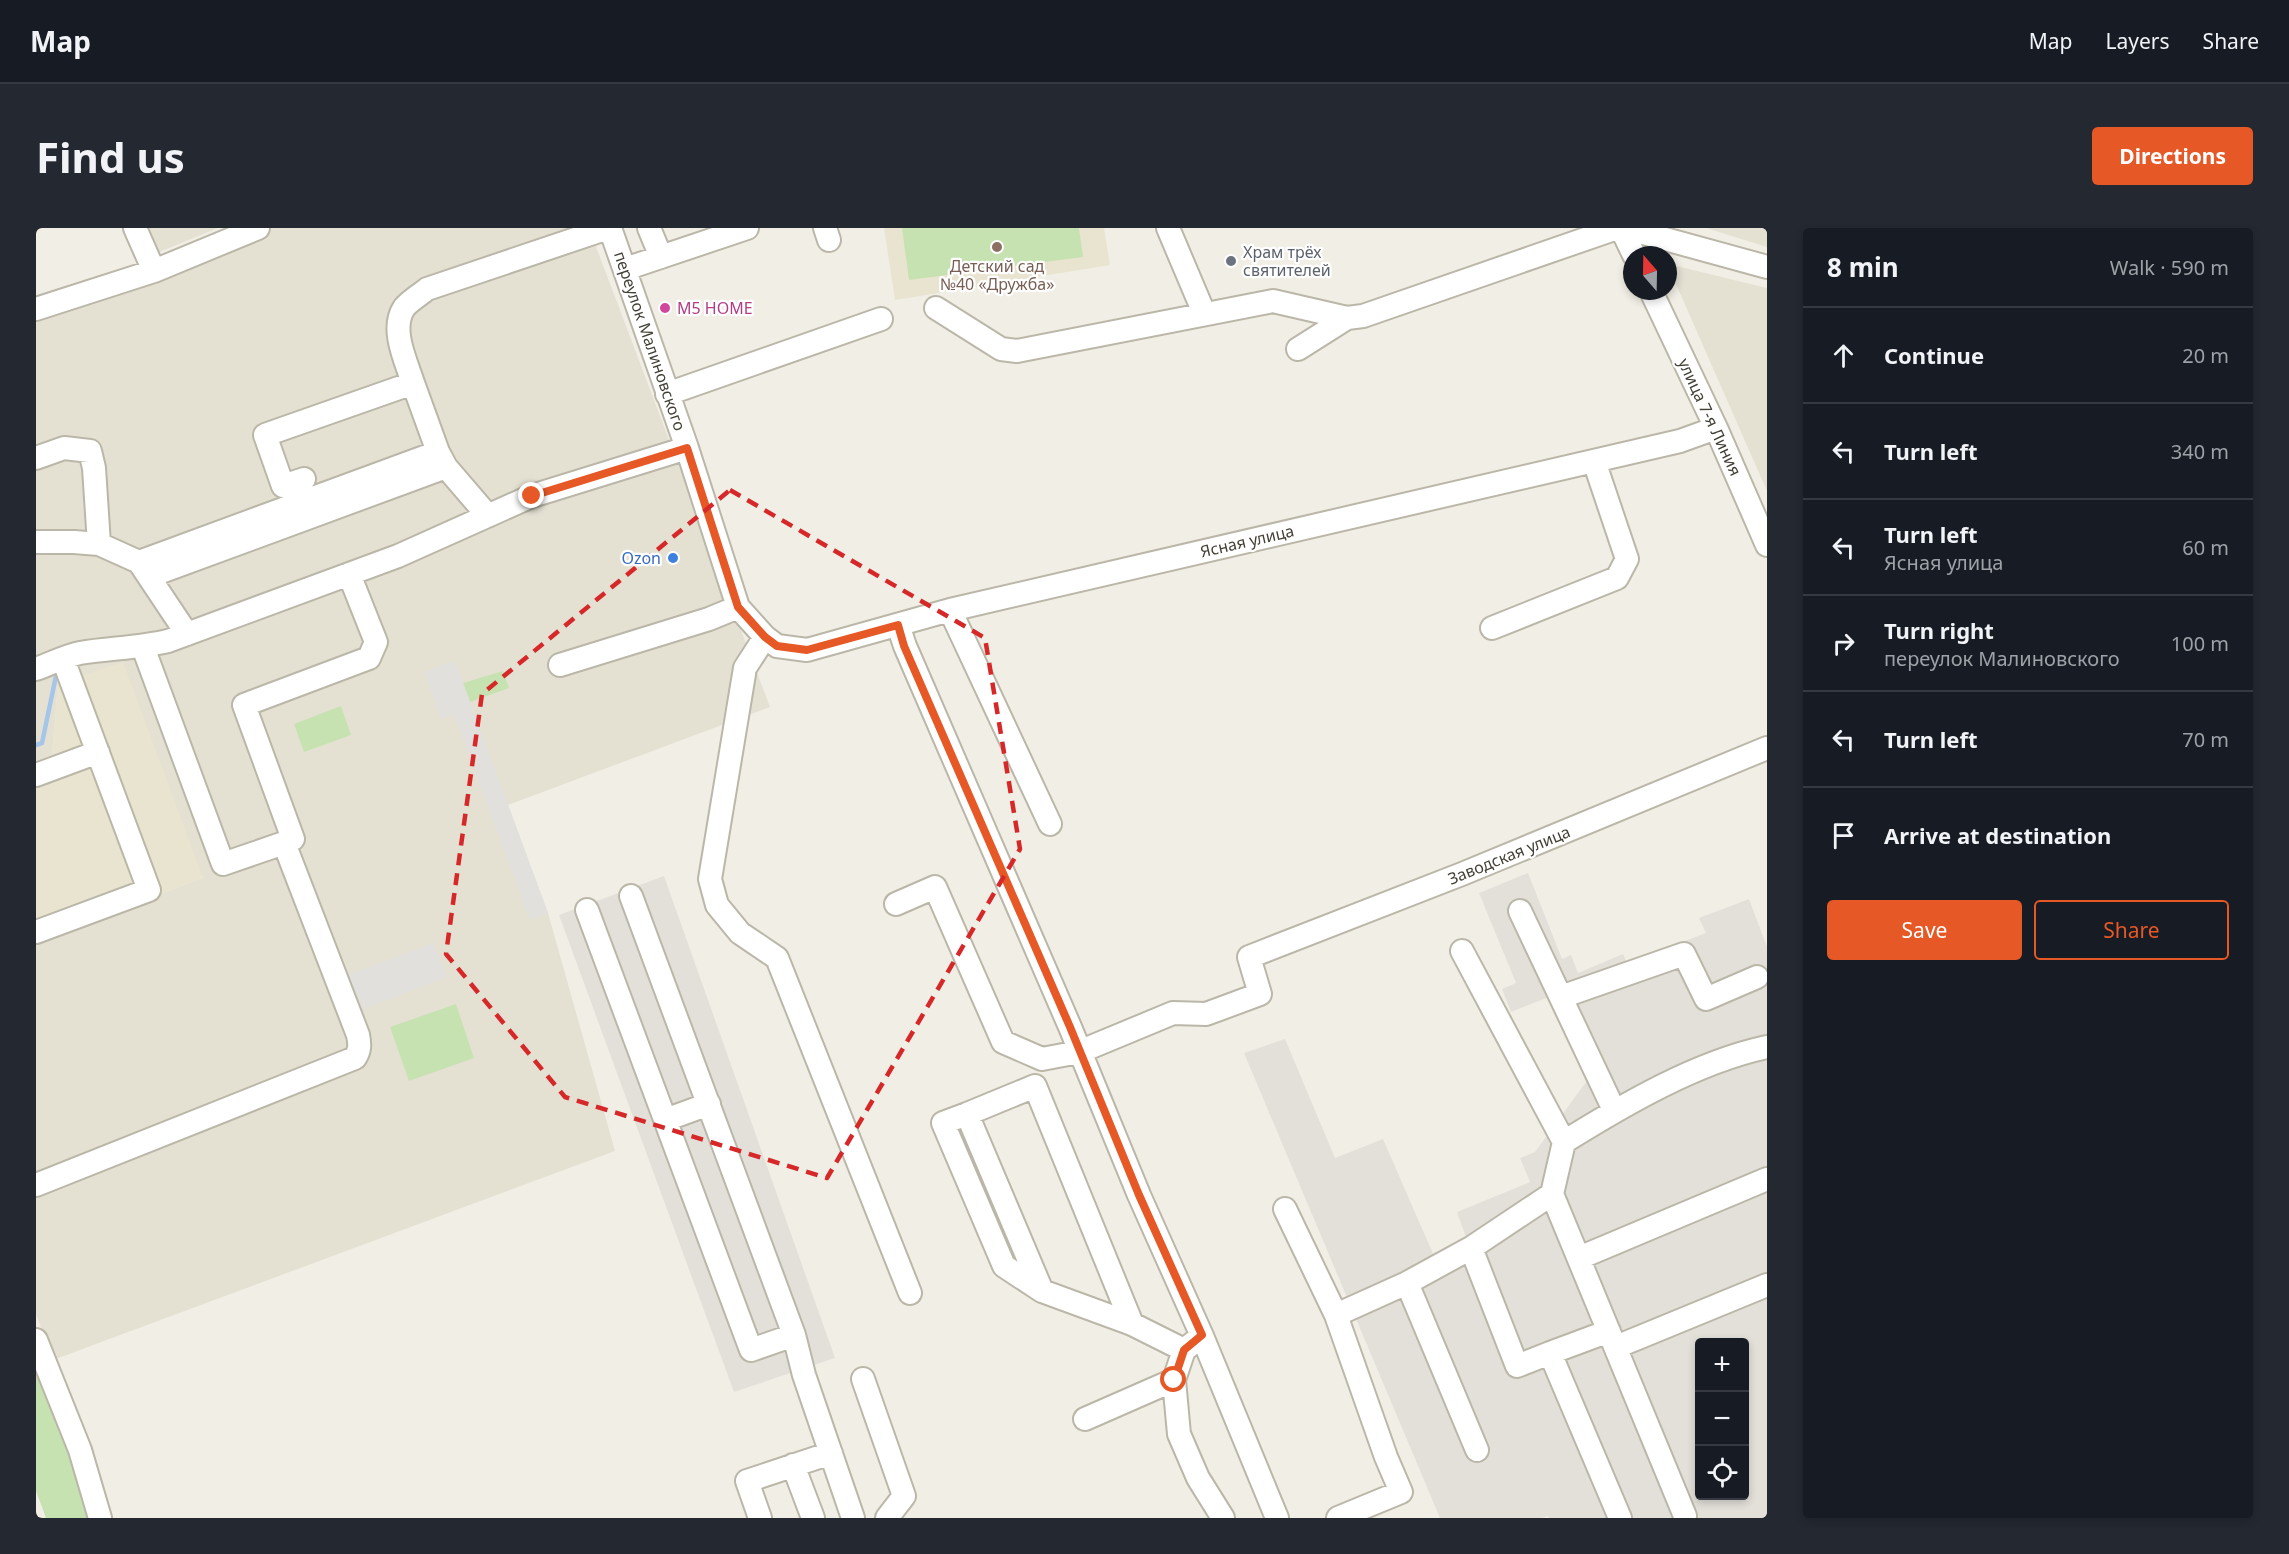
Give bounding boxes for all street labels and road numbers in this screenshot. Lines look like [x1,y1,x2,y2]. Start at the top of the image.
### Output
street label: переулок Малиновского [609,248,691,434]
street label: улица 7-я Линия [1673,355,1747,479]
street label: Ясная улица [1198,520,1296,562]
street label: Заводская улица [1445,820,1573,890]

